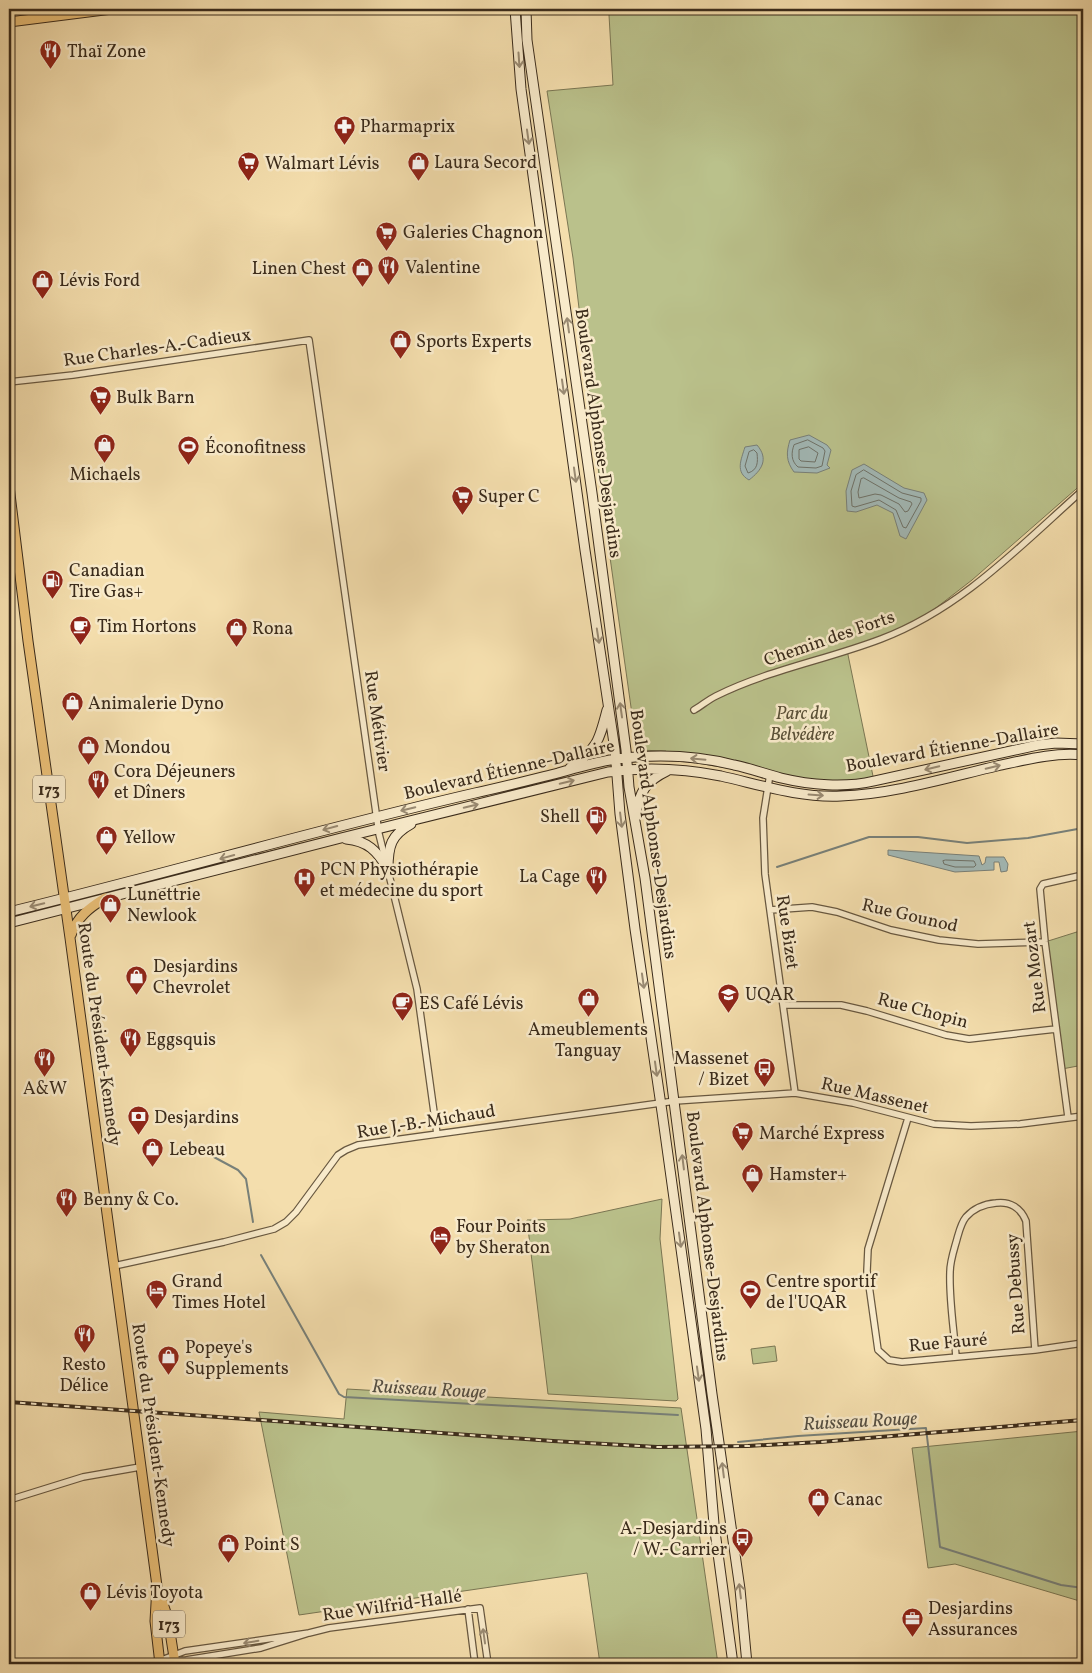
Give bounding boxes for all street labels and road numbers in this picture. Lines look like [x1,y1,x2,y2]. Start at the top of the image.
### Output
street label: Boulevard Alphonse-Desjardins [568,307,627,560]
street label: Rue Charles-A.-Cadieux [62,323,253,374]
street label: Chemin des Forts [761,605,898,674]
street label: Rue Métivier [357,669,396,774]
street label: Boulevard Alphonse-Desjardins [623,708,682,961]
street label: Boulevard Étienne-Dallaire [844,717,1061,780]
street label: Boulevard Étienne-Dallaire [401,734,617,807]
road number: 173 [33,776,65,802]
street label: Rue Bizet [769,893,804,971]
street label: Rue Gounod [859,893,960,940]
street label: Rue Mozart [1017,919,1054,1014]
street label: Route du Président-Kennedy [70,921,127,1148]
street label: Rue Chopin [874,987,971,1036]
street label: Rue Massenet [818,1072,931,1121]
street label: Rue J.-B.-Michaud [355,1099,497,1146]
street label: Boulevard Alphonse-Desjardins [679,1110,734,1363]
street label: Rue Debussy [1000,1232,1032,1335]
street label: Route du Président-Kennedy [124,1322,181,1549]
street label: Rue Fauré [908,1328,989,1359]
street label: Rue Wilfrid-Hallé [321,1584,463,1629]
road number: 173 [153,1610,185,1638]

